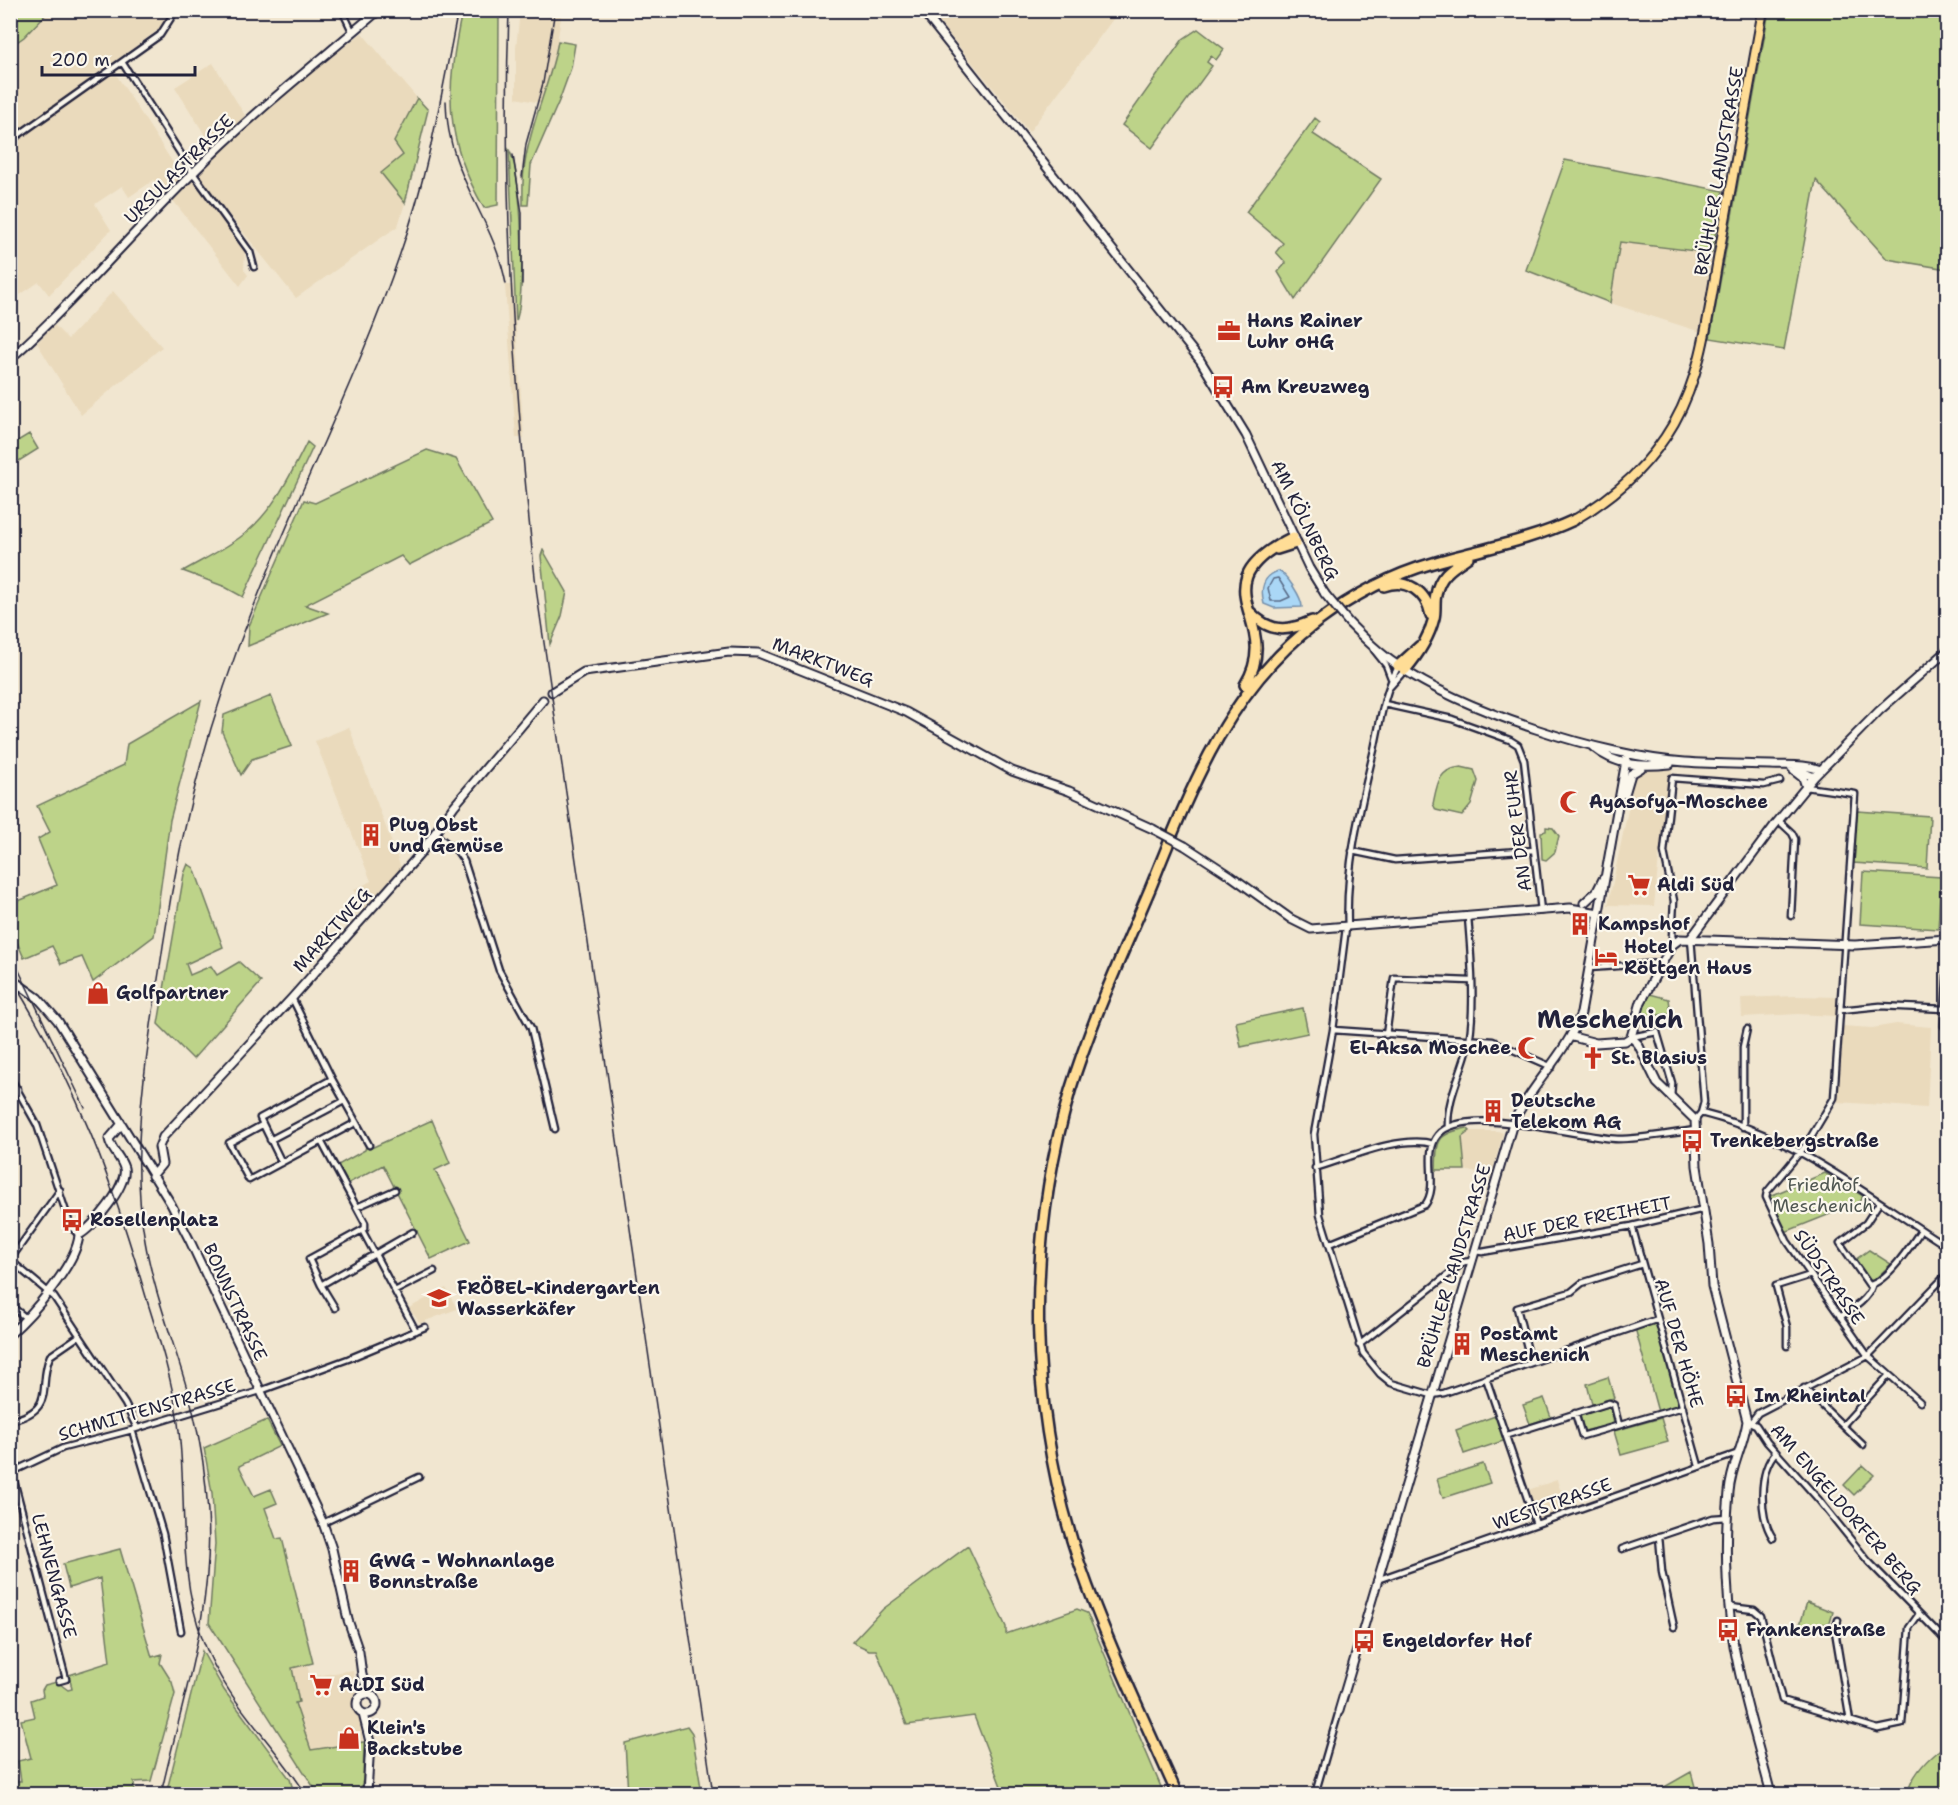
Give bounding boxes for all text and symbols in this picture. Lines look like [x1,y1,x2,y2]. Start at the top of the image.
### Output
scale bar [42,39,195,77]
text: 200 m [51,48,110,72]
street label: BRÜHLER LANDSTRASSE [1689,64,1749,278]
street label: URSULASTRASSE [119,109,239,229]
place label: Hans Rainer Luhr oHG [1247,309,1363,354]
office icon: Hans Rainer Luhr oHG [1216,318,1242,344]
bus stop icon: Am Kreuzweg [1210,374,1236,400]
place label: Am Kreuzweg [1241,375,1370,399]
street label: AM KÖLNBERG [1265,456,1345,585]
street label: MARKTWEG [769,632,877,692]
street label: AN DER FUHR [1499,769,1537,893]
mosque icon: Ayasofya-Moschee [1558,789,1584,815]
place label: Ayasofya-Moschee [1589,790,1768,814]
place label: Plug Obst und Gemüse [389,813,504,858]
building icon: Plug Obst und Gemüse [358,822,384,848]
supermarket icon: Aldi Süd [1626,872,1652,898]
place label: Aldi Süd [1657,873,1735,897]
street label: MARKTWEG [287,882,377,978]
building icon: Kampshof [1567,911,1593,937]
place label: Kampshof [1598,912,1691,936]
place label: Hotel Röttgen Haus [1624,935,1752,980]
hotel icon: Hotel Röttgen Haus [1593,944,1619,970]
shop icon: Golfpartner [85,980,111,1006]
place label: Golfpartner [116,981,229,1005]
district label: Meschenich [1537,1004,1683,1036]
mosque icon: El-Aksa Moschee [1516,1035,1542,1061]
place label: El-Aksa Moschee [1349,1036,1511,1060]
church icon: St. Blasius [1580,1045,1606,1071]
place label: St. Blasius [1611,1046,1707,1070]
place label: Deutsche Telekom AG [1511,1089,1622,1134]
building icon: Deutsche Telekom AG [1480,1098,1506,1124]
bus stop icon: Trenkebergstraße [1679,1128,1705,1154]
place label: Trenkebergstraße [1710,1129,1879,1153]
street label: BRÜHLER LANDSTRASSE [1412,1161,1496,1371]
park label: Friedhof Meschenich [1772,1173,1874,1218]
street label: AUF DER FREIHEIT [1500,1191,1674,1247]
bus stop icon: Rosellenplatz [59,1207,85,1233]
place label: Rosellenplatz [90,1208,219,1232]
street label: SÜDSTRASSE [1788,1224,1870,1330]
street label: BONNSTRASSE [197,1239,273,1365]
place label: FRÖBEL-Kindergarten Wasserkäfer [457,1275,660,1321]
street label: AUF DER HÖHE [1649,1275,1709,1411]
school or university icon: FRÖBEL-Kindergarten Wasserkäfer [426,1285,452,1311]
place label: Postamt Meschenich [1480,1322,1590,1367]
building icon: Postamt Meschenich [1449,1331,1475,1357]
street label: SCHMITTENSTRASSE [56,1373,238,1447]
bus stop icon: Im Rheintal [1723,1383,1749,1409]
place label: Im Rheintal [1754,1384,1866,1408]
street label: AM ENGELDORFER BERG [1765,1418,1927,1600]
street label: WESTSTRASSE [1489,1472,1615,1536]
street label: LEHNENGASSE [26,1511,82,1641]
place label: GWG - Wohnanlage Bonnstraße [369,1549,555,1594]
building icon: GWG - Wohnanlage Bonnstraße [338,1558,364,1584]
bus stop icon: Frankenstraße [1715,1617,1741,1643]
place label: Frankenstraße [1746,1618,1886,1642]
bus stop icon: Engeldorfer Hof [1351,1628,1377,1654]
place label: Engeldorfer Hof [1382,1629,1533,1653]
supermarket icon: ALDI Süd [308,1672,334,1698]
place label: ALDI Süd [339,1673,425,1697]
place label: Klein's Backstube [367,1716,463,1761]
shop icon: Klein's Backstube [336,1725,362,1751]

